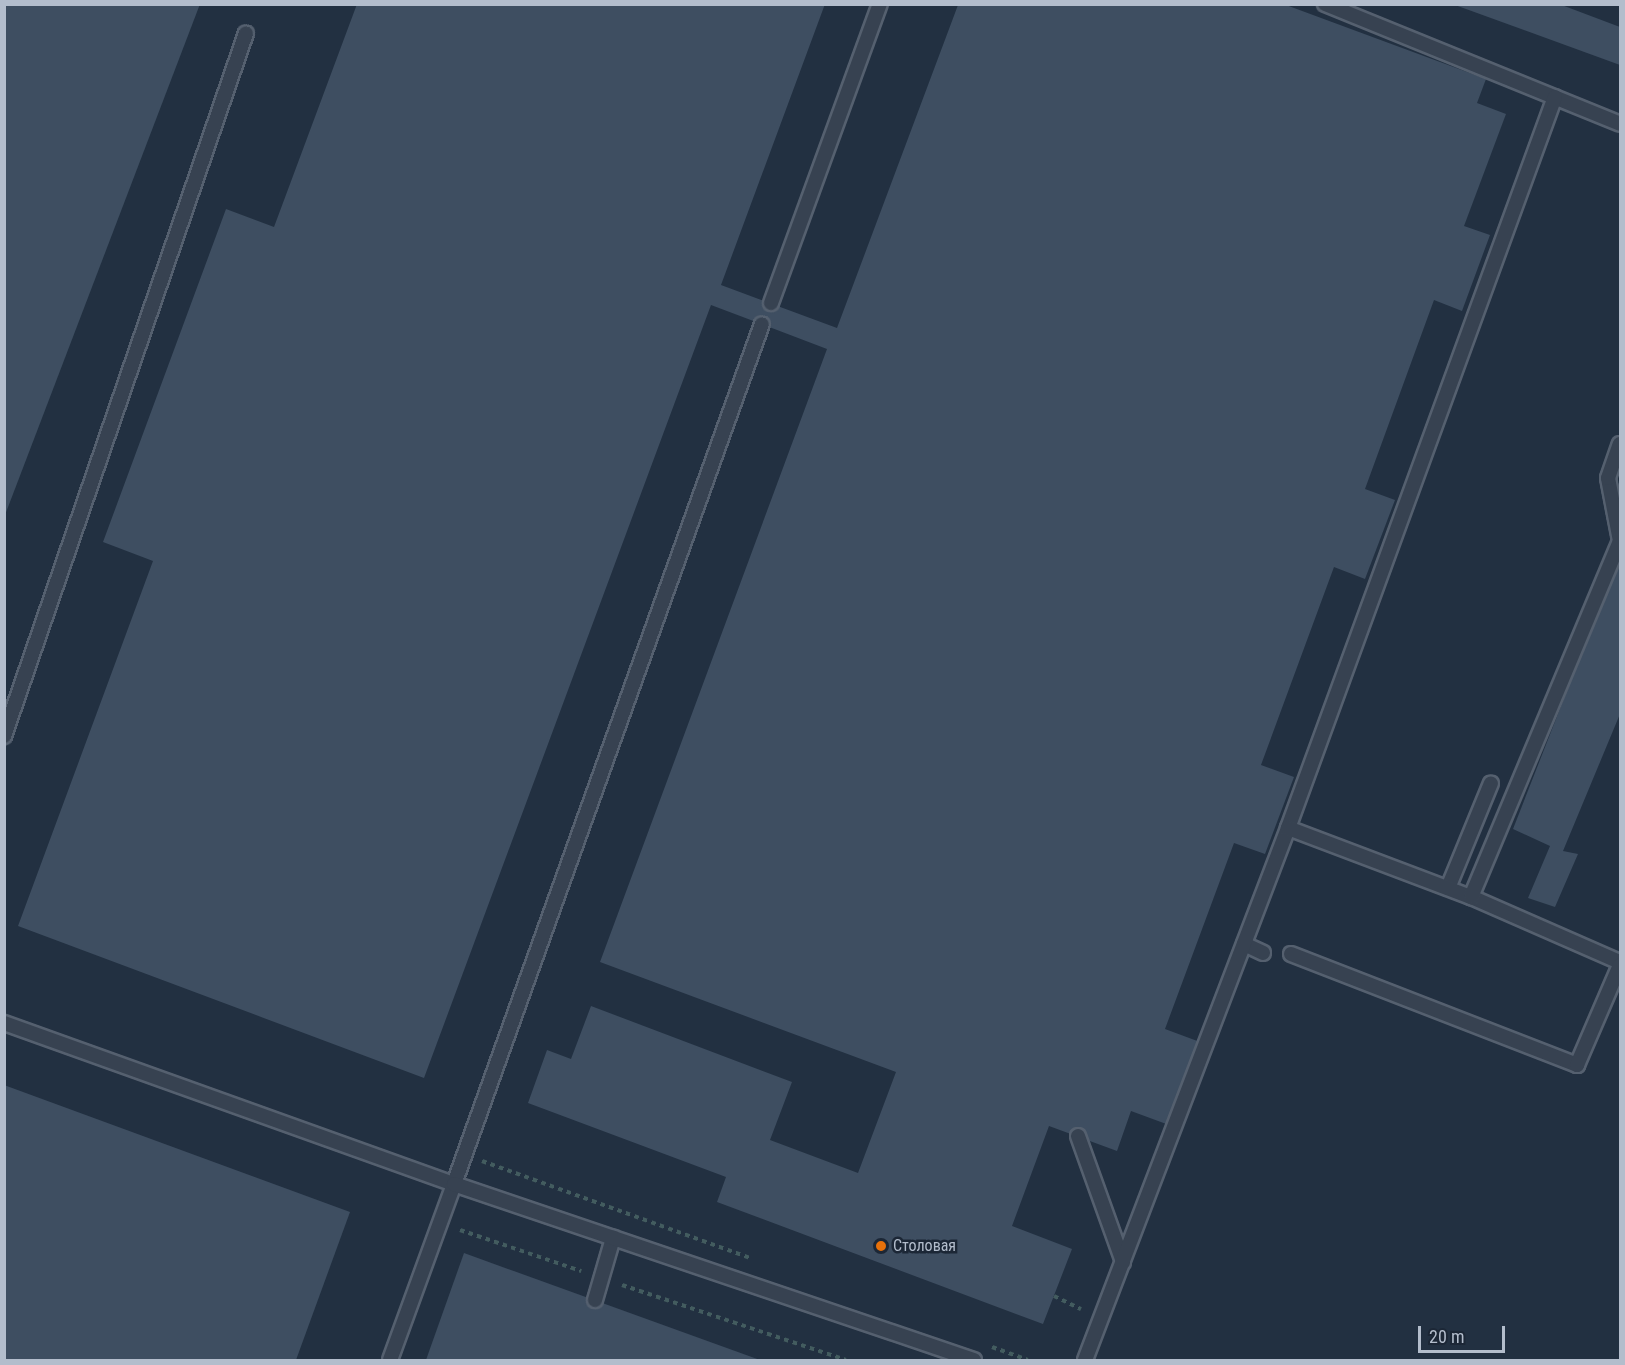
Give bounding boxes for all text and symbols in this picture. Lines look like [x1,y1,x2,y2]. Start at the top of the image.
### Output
place label: Столовая [893,1236,956,1256]
marker: Столовая [874,1239,888,1253]
scale bar [1421,1314,1508,1352]
text: 20 m [1429,1326,1464,1347]

